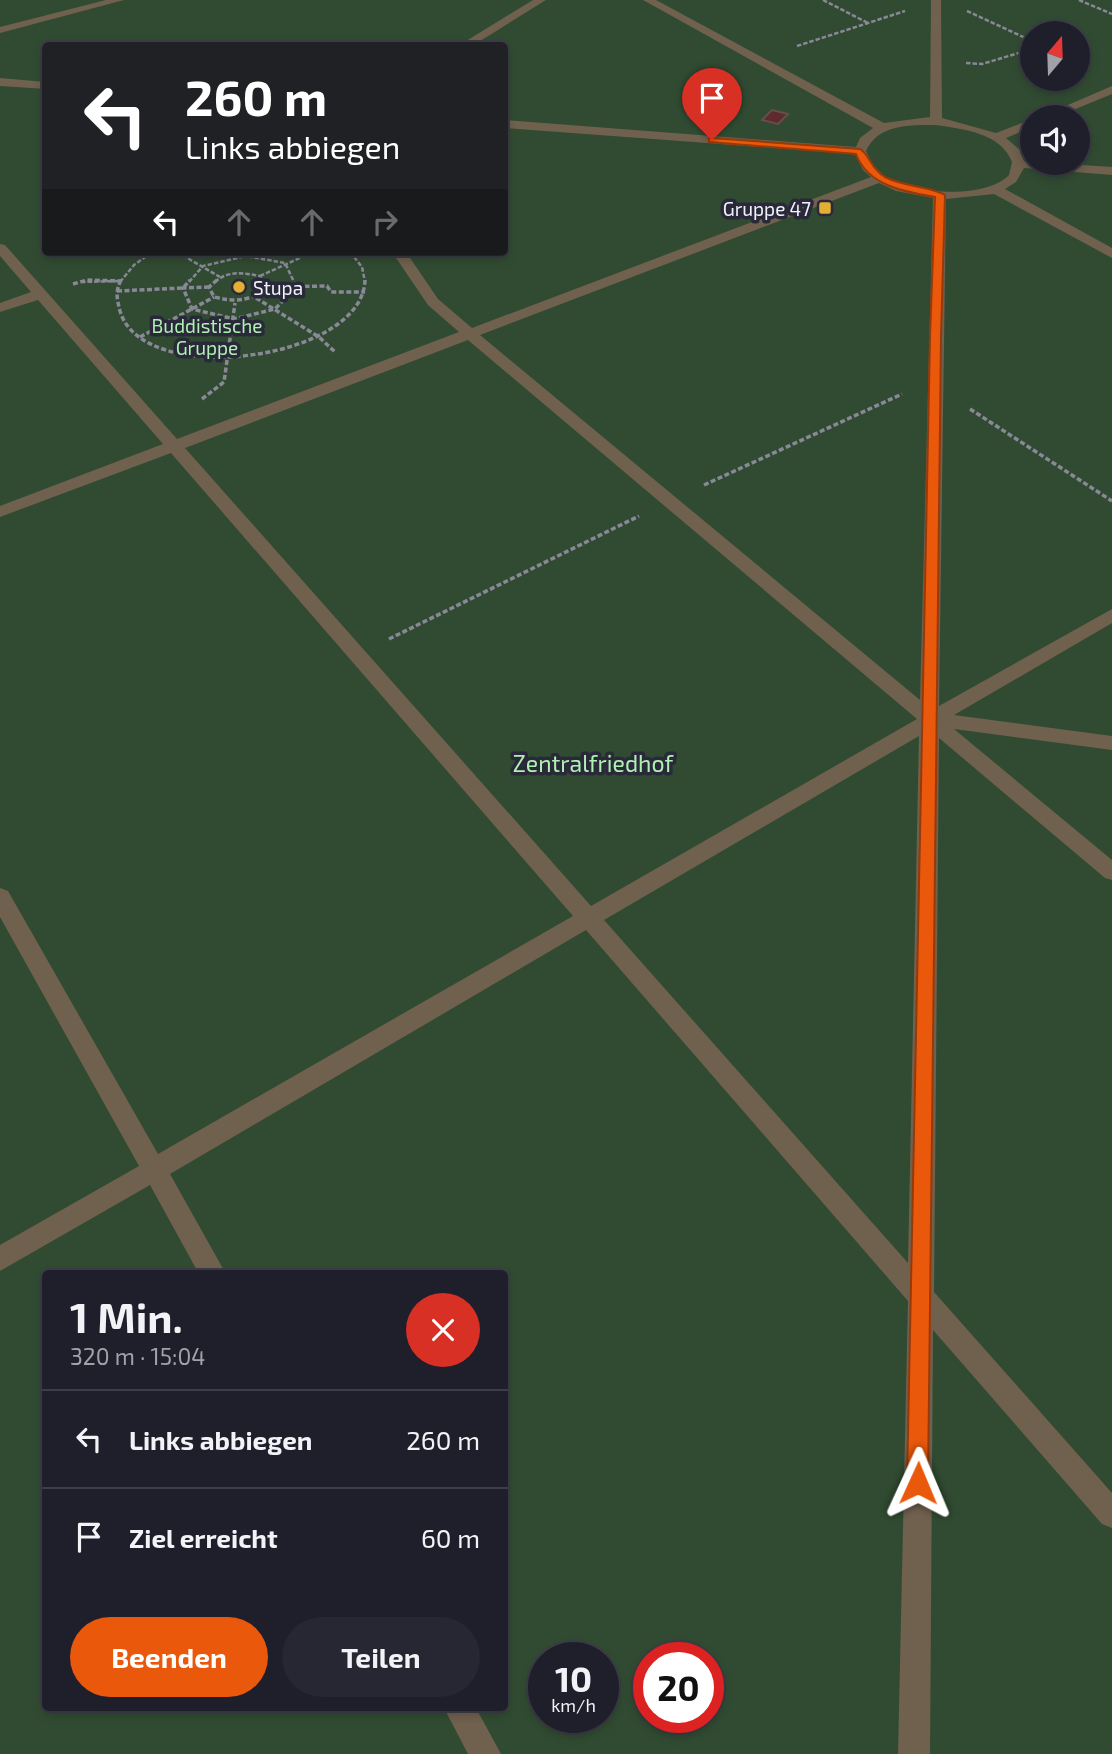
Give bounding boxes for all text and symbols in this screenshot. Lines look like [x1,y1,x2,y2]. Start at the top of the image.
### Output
north arrow [1020,21,1090,91]
map controls [1020,21,1090,175]
text: 260 m [185,67,327,126]
pin [682,68,742,140]
icon: left [70,70,161,161]
icon: arrive [693,79,731,117]
button: sound [1020,105,1090,175]
text: Links abbiegen [185,127,400,165]
place label: Gruppe 47 [723,197,811,220]
marker: Gruppe 47 [817,200,833,216]
icon: left [147,203,185,241]
icon: ahead [220,203,258,241]
icon: ahead [293,203,331,241]
icon: right [366,203,404,241]
place label: Stupa [253,276,303,299]
marker: Stupa [231,279,247,295]
park label: Buddistische Gruppe [152,314,262,359]
park label: Zentralfriedhof [513,749,674,777]
text: 1 Min. [70,1291,183,1341]
button: close [406,1293,480,1367]
text: 320 m · 15:04 [70,1342,205,1370]
icon: left [70,1420,108,1458]
text: Links abbiegen [129,1424,313,1455]
text: 260 m [406,1424,480,1455]
position arrow [881,1446,955,1520]
icon: arrive [70,1518,108,1556]
text: Ziel erreicht [129,1522,278,1553]
text: 60 m [421,1522,480,1553]
button: Beenden [70,1617,268,1697]
button: Teilen [282,1617,480,1697]
speed limit sign: 20 [633,1642,724,1733]
text: 10 [555,1657,592,1699]
text: km/h [551,1694,596,1716]

